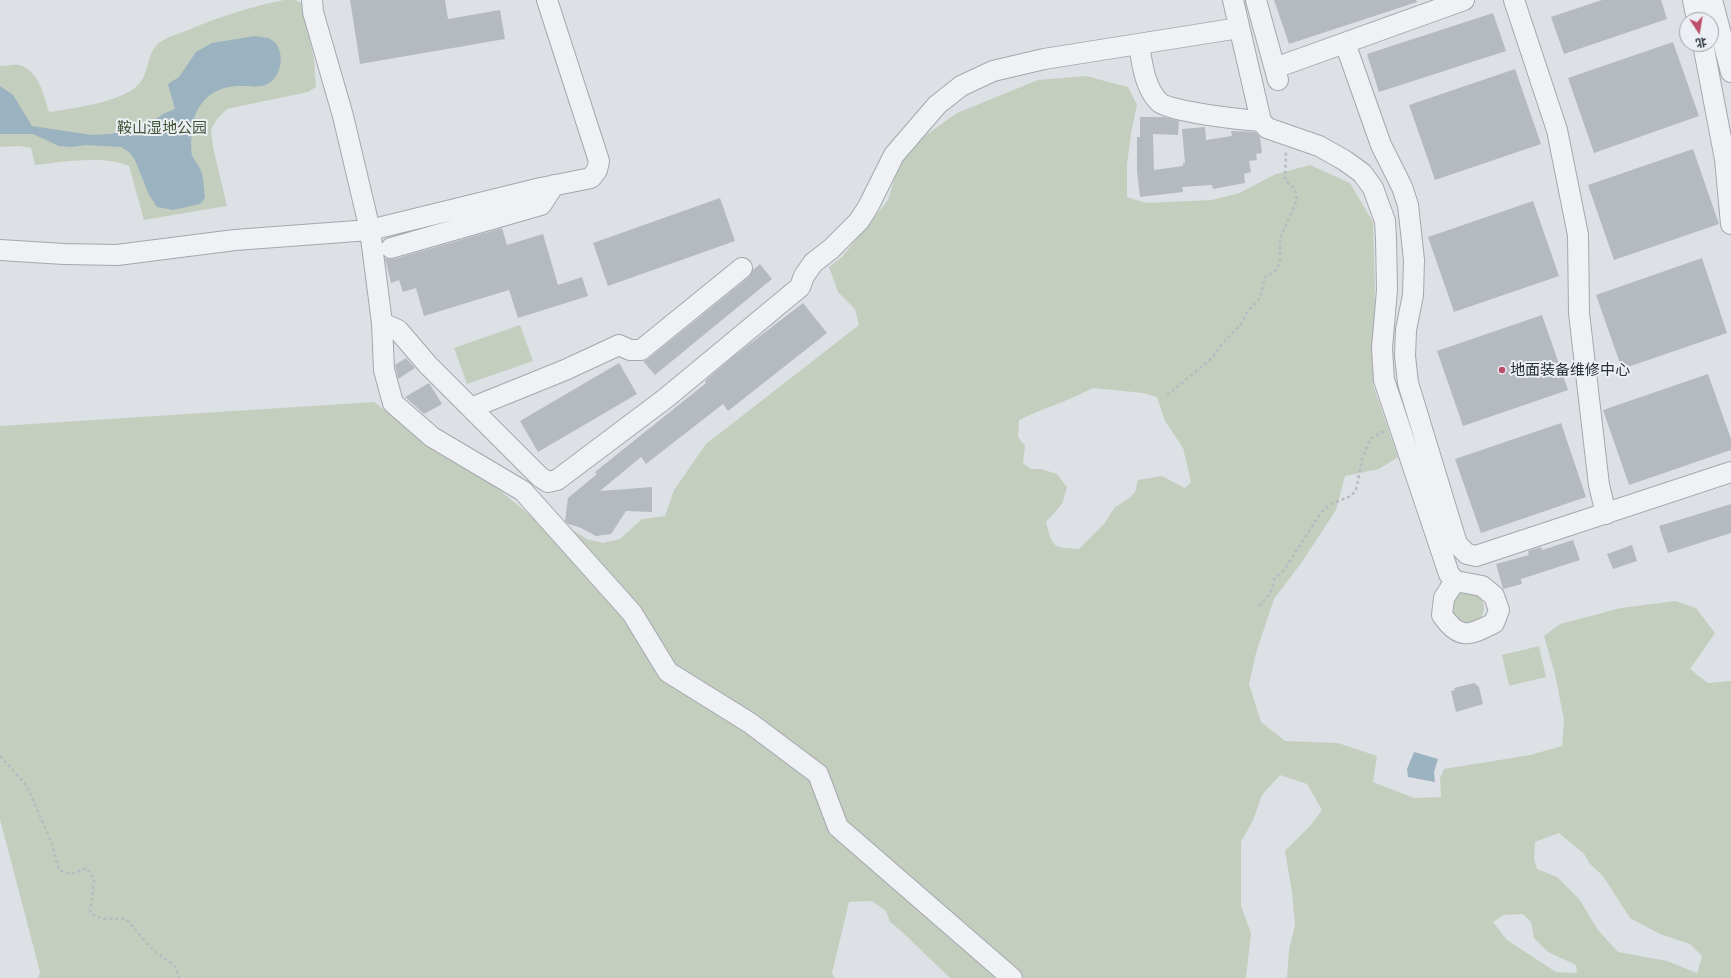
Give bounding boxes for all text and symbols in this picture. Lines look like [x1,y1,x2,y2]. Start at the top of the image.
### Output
north arrow [1679,12,1719,52]
text: 北 [1695,36,1708,51]
park label: 鞍山湿地公园 [117,119,207,137]
place label: 地面装备维修中心 [1510,361,1630,379]
marker: 地面装备维修中心 [1497,365,1507,375]

